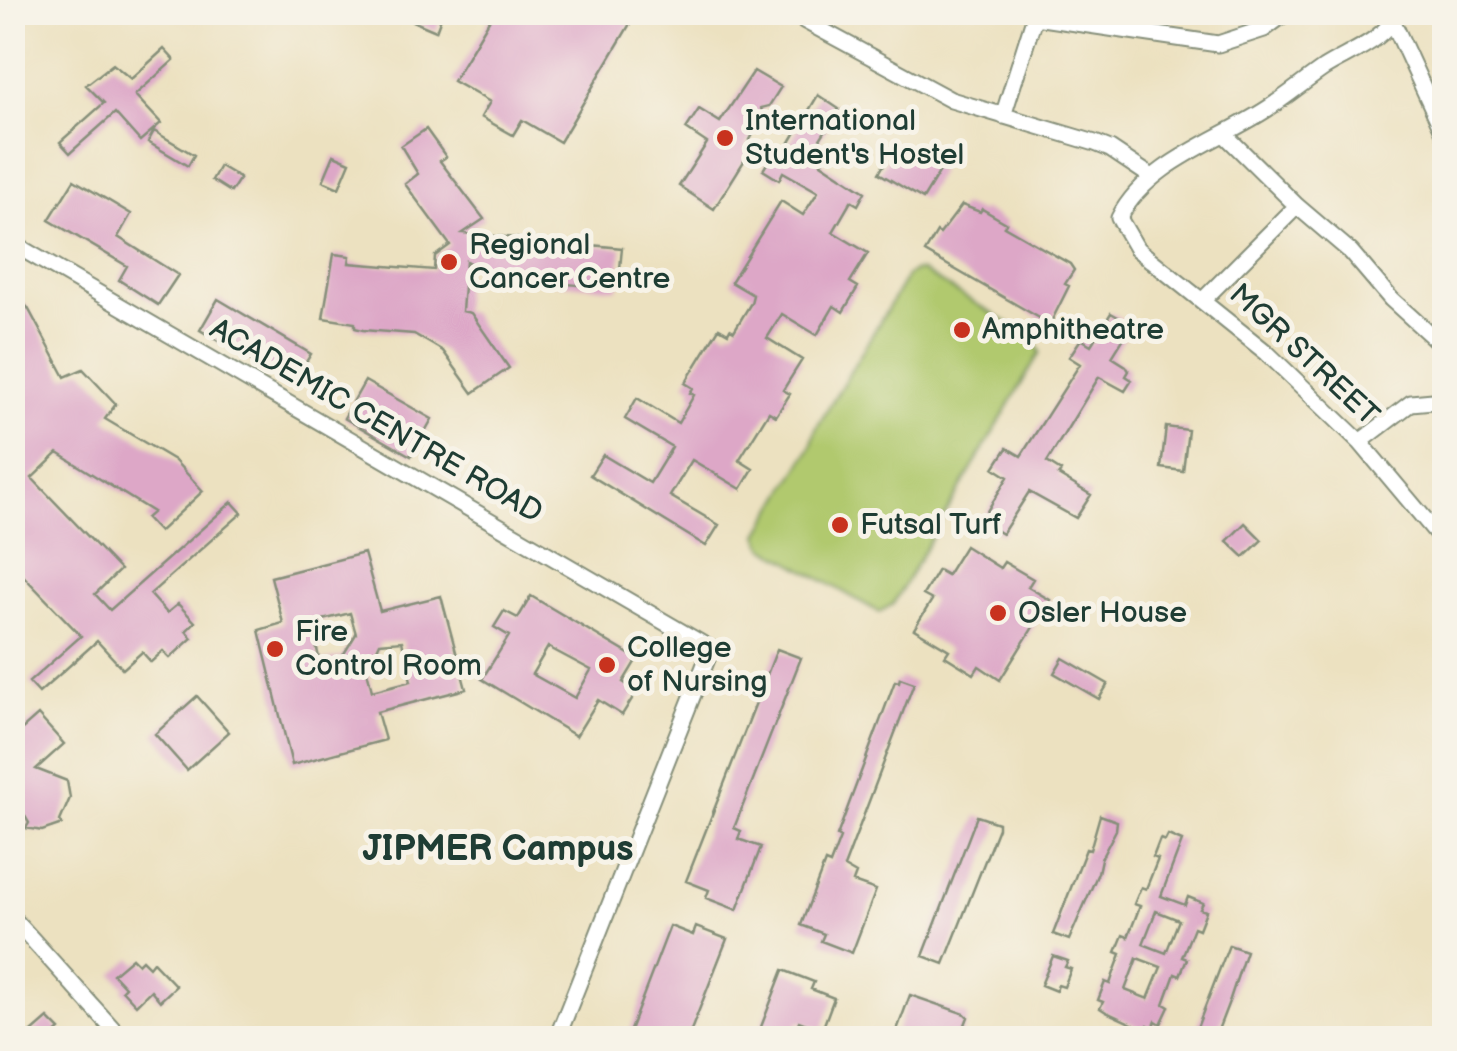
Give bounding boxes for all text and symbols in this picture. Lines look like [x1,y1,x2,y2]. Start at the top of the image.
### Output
place label: International Student's Hostel [745,103,964,173]
marker: International Student's Hostel [714,127,736,149]
place label: Regional Cancer Centre [469,227,670,297]
marker: Regional Cancer Centre [438,251,460,273]
street label: MGR STREET [1222,276,1386,434]
street label: ACADEMIC CENTRE ROAD [203,311,549,531]
place label: Amphitheatre [982,312,1164,348]
marker: Amphitheatre [951,319,973,341]
place label: Futsal Turf [860,507,1002,543]
marker: Futsal Turf [829,514,851,536]
place label: Osler House [1018,595,1187,631]
marker: Osler House [987,602,1009,624]
place label: Fire Control Room [295,614,482,684]
place label: College of Nursing [627,630,768,700]
marker: Fire Control Room [264,638,286,660]
marker: College of Nursing [596,654,618,676]
district label: JIPMER Campus [363,828,633,871]

